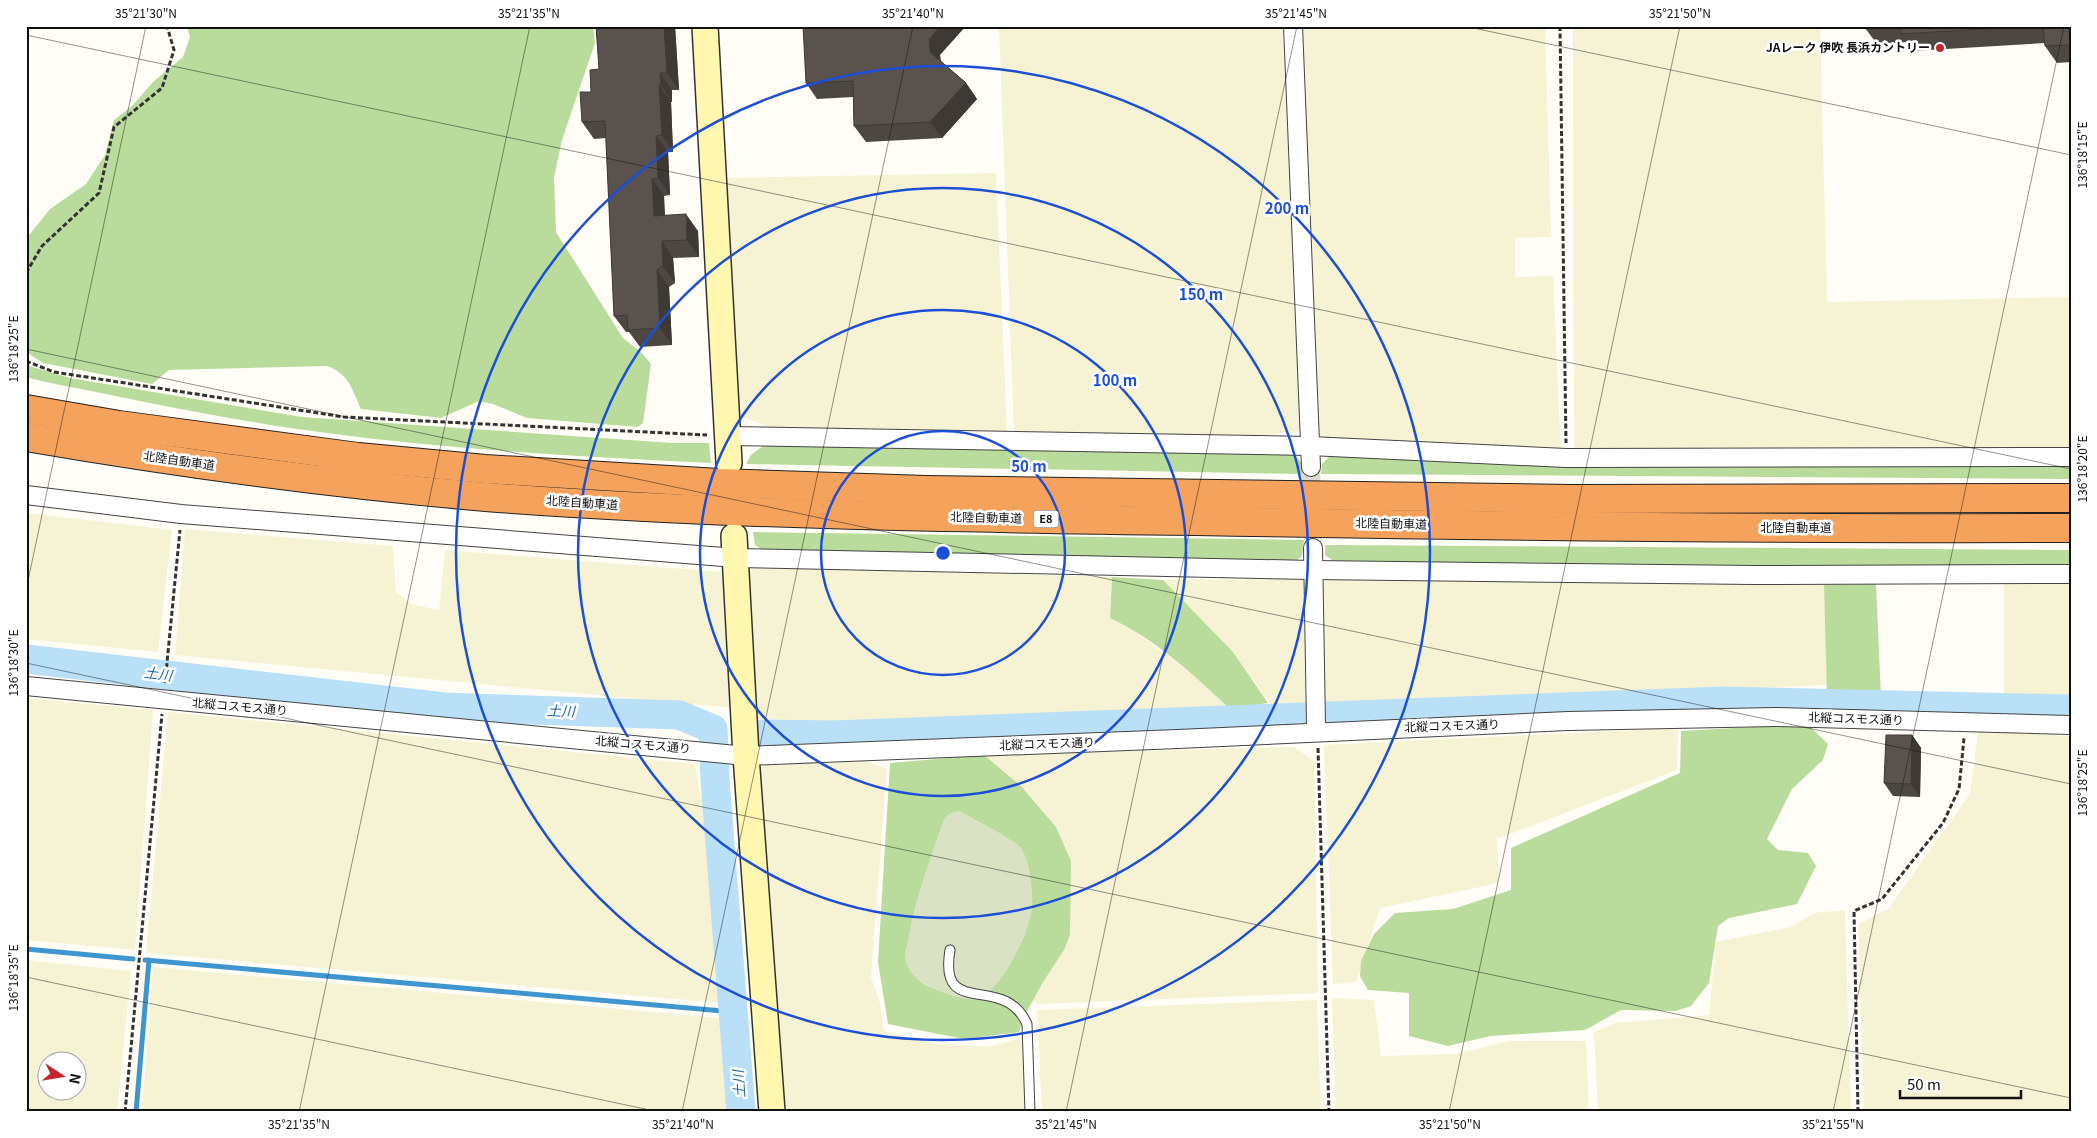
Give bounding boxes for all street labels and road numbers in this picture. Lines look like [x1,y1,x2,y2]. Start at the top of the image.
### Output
street label: 北陸自動車道 [142,446,216,473]
street label: 北陸自動車道 [546,491,619,512]
street label: 北陸自動車道 [950,507,1022,526]
road number: E8 [1034,510,1058,528]
street label: 北陸自動車道 [1355,513,1427,532]
street label: 北陸自動車道 [1760,518,1832,535]
street label: 北縦コスモス通り [192,693,289,718]
street label: 北縦コスモス通り [1808,707,1904,728]
street label: 北縦コスモス通り [1404,714,1500,735]
street label: 北縦コスモス通り [595,731,692,756]
street label: 北縦コスモス通り [999,732,1095,753]

